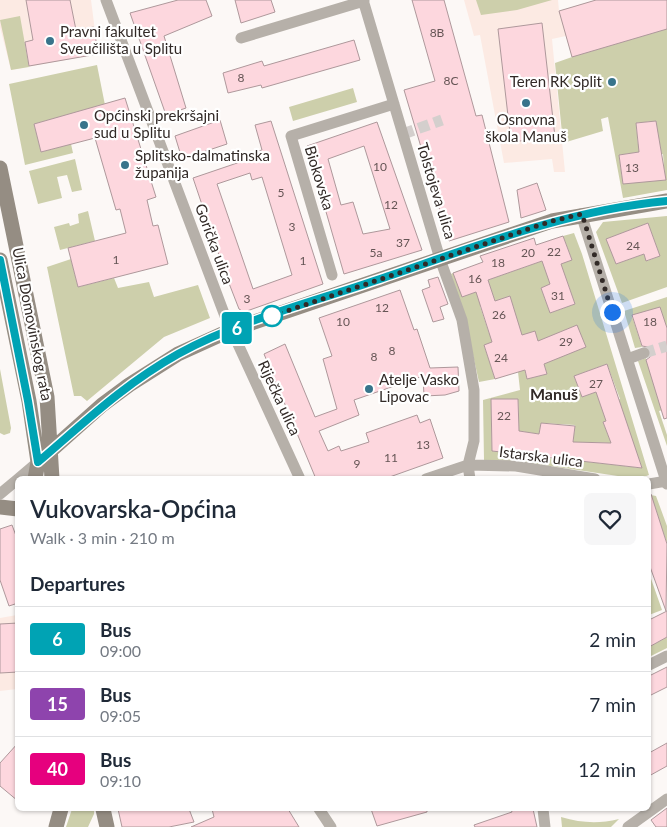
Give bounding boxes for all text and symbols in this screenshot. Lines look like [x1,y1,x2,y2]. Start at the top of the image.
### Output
place label: Pravni fakultet Sveučilišta u Splitu [60,22,182,57]
house number: 8B [430,25,445,40]
marker: Pravni fakultet Sveučilišta u Splitu [44,35,56,47]
house number: 8 [238,70,245,85]
place label: Teren RK Split [510,72,603,90]
house number: 8C [444,73,458,88]
marker: Teren RK Split [606,76,618,88]
marker: Osnovna škola Manuš [520,97,532,109]
place label: Općinski prekršajni sud u Splitu [94,106,219,141]
place label: Osnovna škola Manuš [485,110,567,145]
marker: Općinski prekršajni sud u Splitu [78,119,90,131]
street label: Tolstojeva ulica [414,140,460,241]
street label: Biokovska [302,143,338,212]
place label: Splitsko-dalmatinska županija [135,146,270,181]
marker: Splitsko-dalmatinska županija [119,159,131,171]
house number: 10 [373,159,387,174]
house number: 13 [625,160,639,175]
house number: 5 [278,185,285,200]
house number: 12 [384,197,398,212]
street label: Gorička ulica [192,201,238,287]
house number: 3 [289,219,296,234]
house number: 37 [396,235,410,250]
house number: 24 [626,238,640,253]
house number: 22 [547,244,561,259]
house number: 5a [370,245,382,260]
house number: 20 [521,245,535,260]
street label: Ulica Domovinskog rata [9,246,57,402]
house number: 1 [113,252,120,267]
house number: 1 [300,253,307,268]
house number: 18 [491,255,505,270]
house number: 16 [468,271,482,286]
house number: 31 [551,288,565,303]
house number: 3 [244,291,251,306]
house number: 12 [375,300,389,315]
your location [600,300,625,325]
unlabelled marker [261,305,283,327]
house number: 26 [492,307,506,322]
line badge: 6 [221,312,253,344]
house number: 10 [336,314,350,329]
house number: 18 [643,314,657,329]
text: 6 [232,317,242,339]
house number: 29 [559,334,573,349]
house number: 8 [389,343,396,358]
house number: 8 [371,349,378,364]
house number: 24 [494,350,508,365]
street label: Riječka ulica [255,357,305,438]
place label: Atelje Vasko Lipovac [379,370,459,405]
house number: 27 [589,376,603,391]
marker: Atelje Vasko Lipovac [363,383,375,395]
district label: Manuš [530,384,578,403]
house number: 22 [497,408,511,423]
house number: 13 [416,437,430,452]
street label: Istarska ulica [498,442,584,470]
house number: 11 [384,450,398,465]
house number: 9 [354,456,361,471]
button: heart [584,493,636,545]
text: Vukovarska-Općina [30,494,237,523]
text: Walk · 3 min · 210 m [30,528,175,547]
text: Departures [30,572,125,595]
text: Bus [100,618,131,641]
text: 6 [52,628,63,650]
text: 2 min [589,628,636,651]
text: 09:00 [100,641,141,660]
text: Bus [100,683,131,706]
text: 15 [47,693,68,715]
text: 7 min [589,693,636,716]
text: 09:05 [100,706,141,725]
text: Bus [100,748,131,771]
text: 40 [47,758,68,780]
text: 12 min [578,758,636,781]
text: 09:10 [100,771,141,790]

